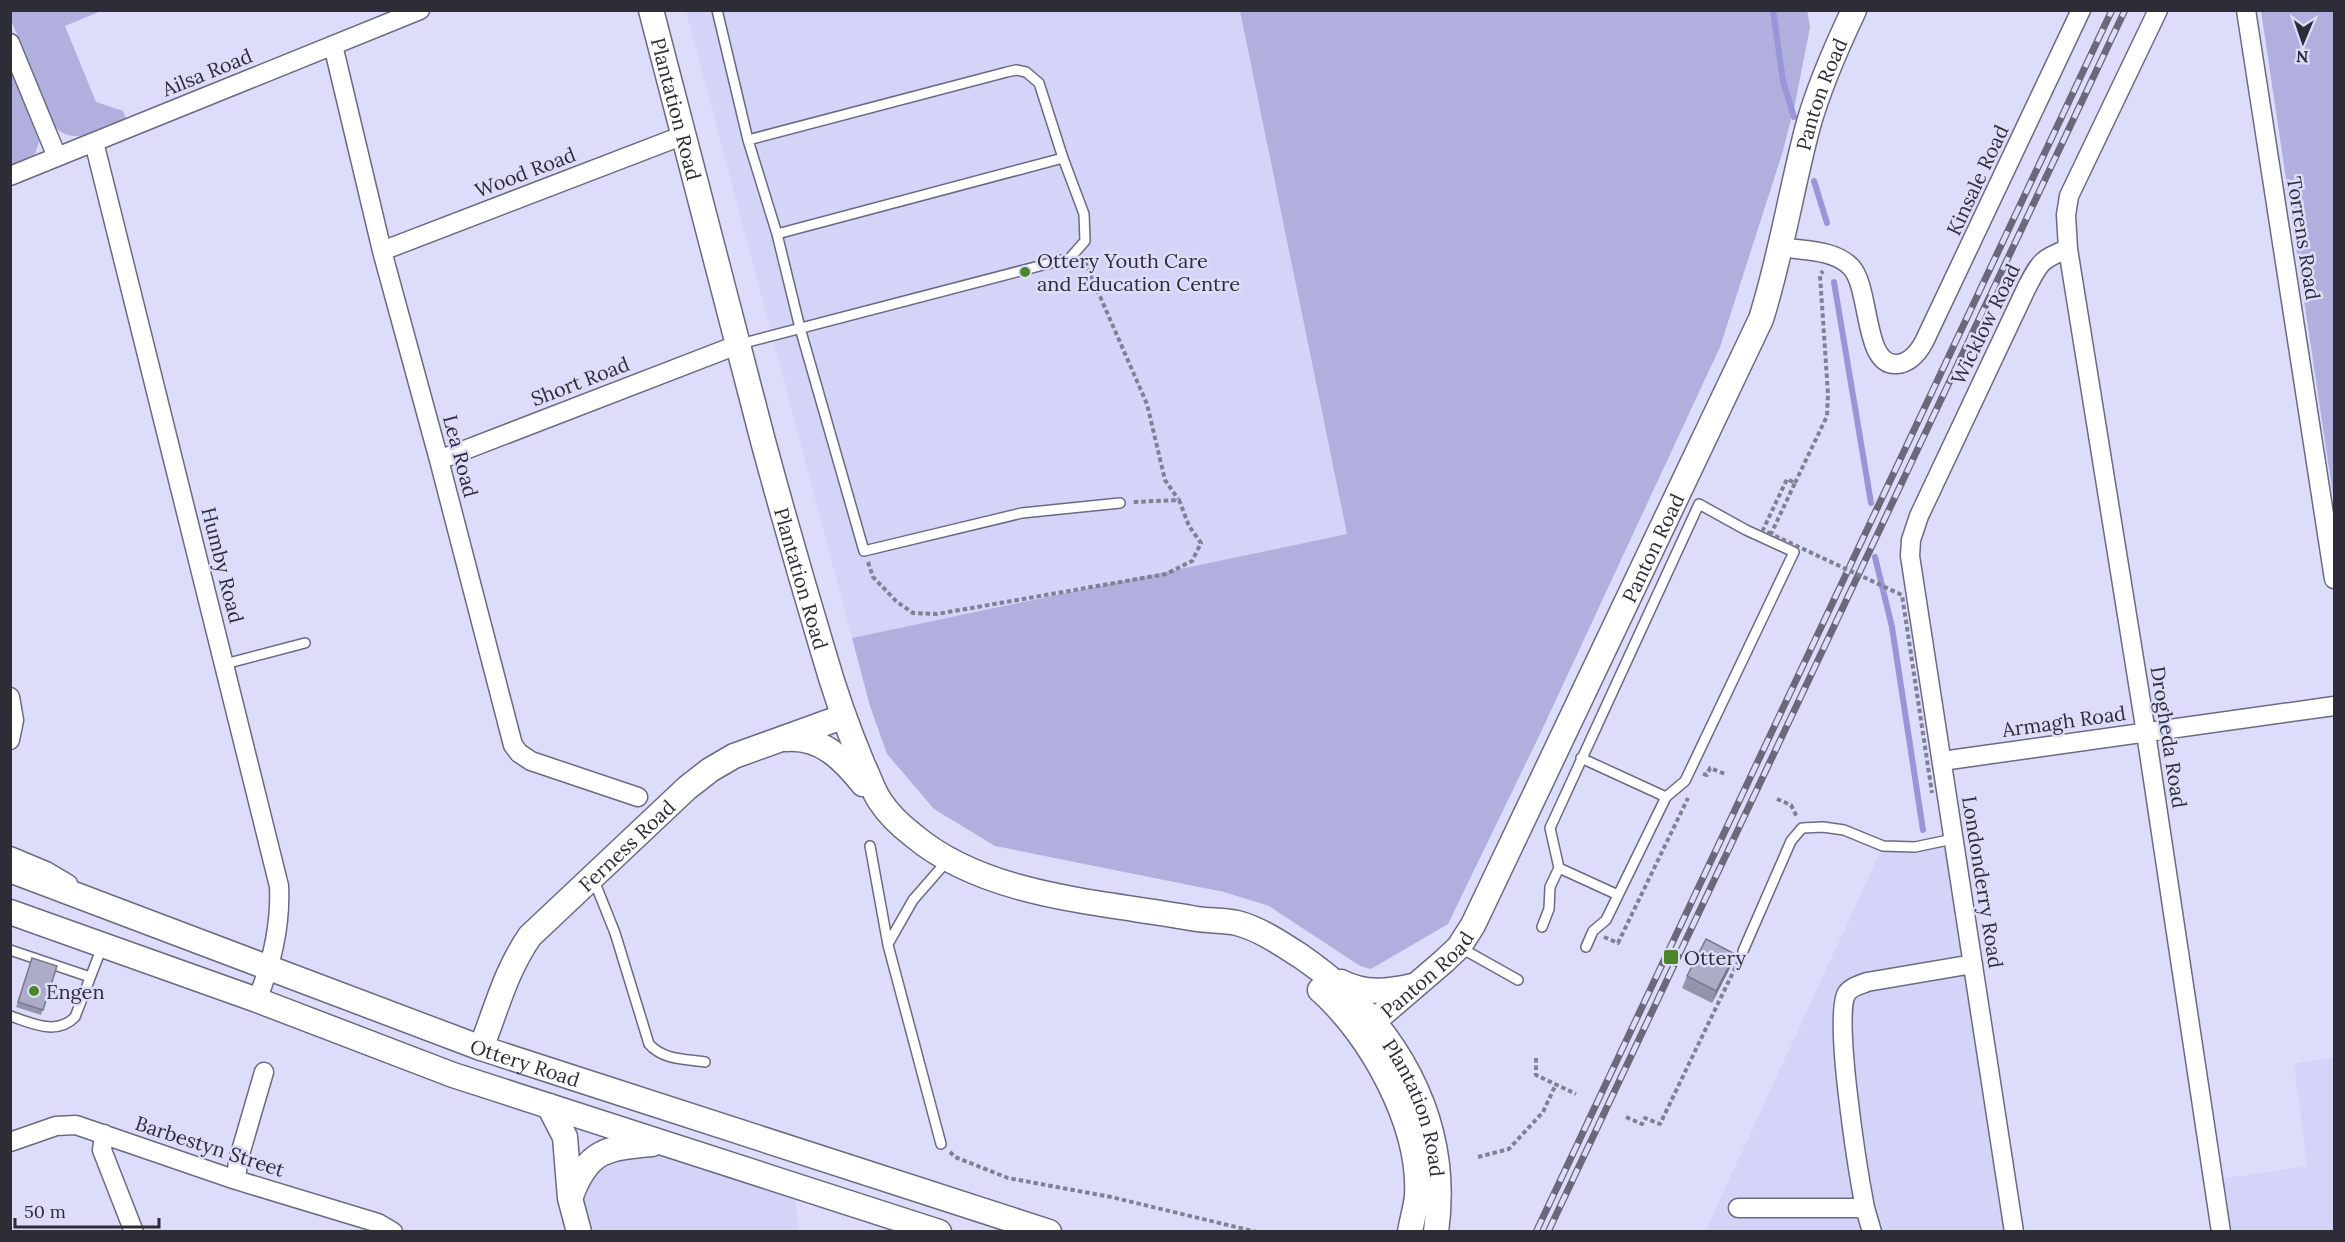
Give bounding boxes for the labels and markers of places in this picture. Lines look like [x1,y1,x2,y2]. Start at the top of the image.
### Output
place label: Ottery Youth Care and Education Centre [1037,248,1240,296]
marker: Ottery Youth Care and Education Centre [1018,265,1032,279]
place label: Ottery [1684,945,1746,970]
marker: Ottery [1662,948,1680,966]
place label: Engen [46,979,105,1004]
marker: Engen [27,984,41,998]

